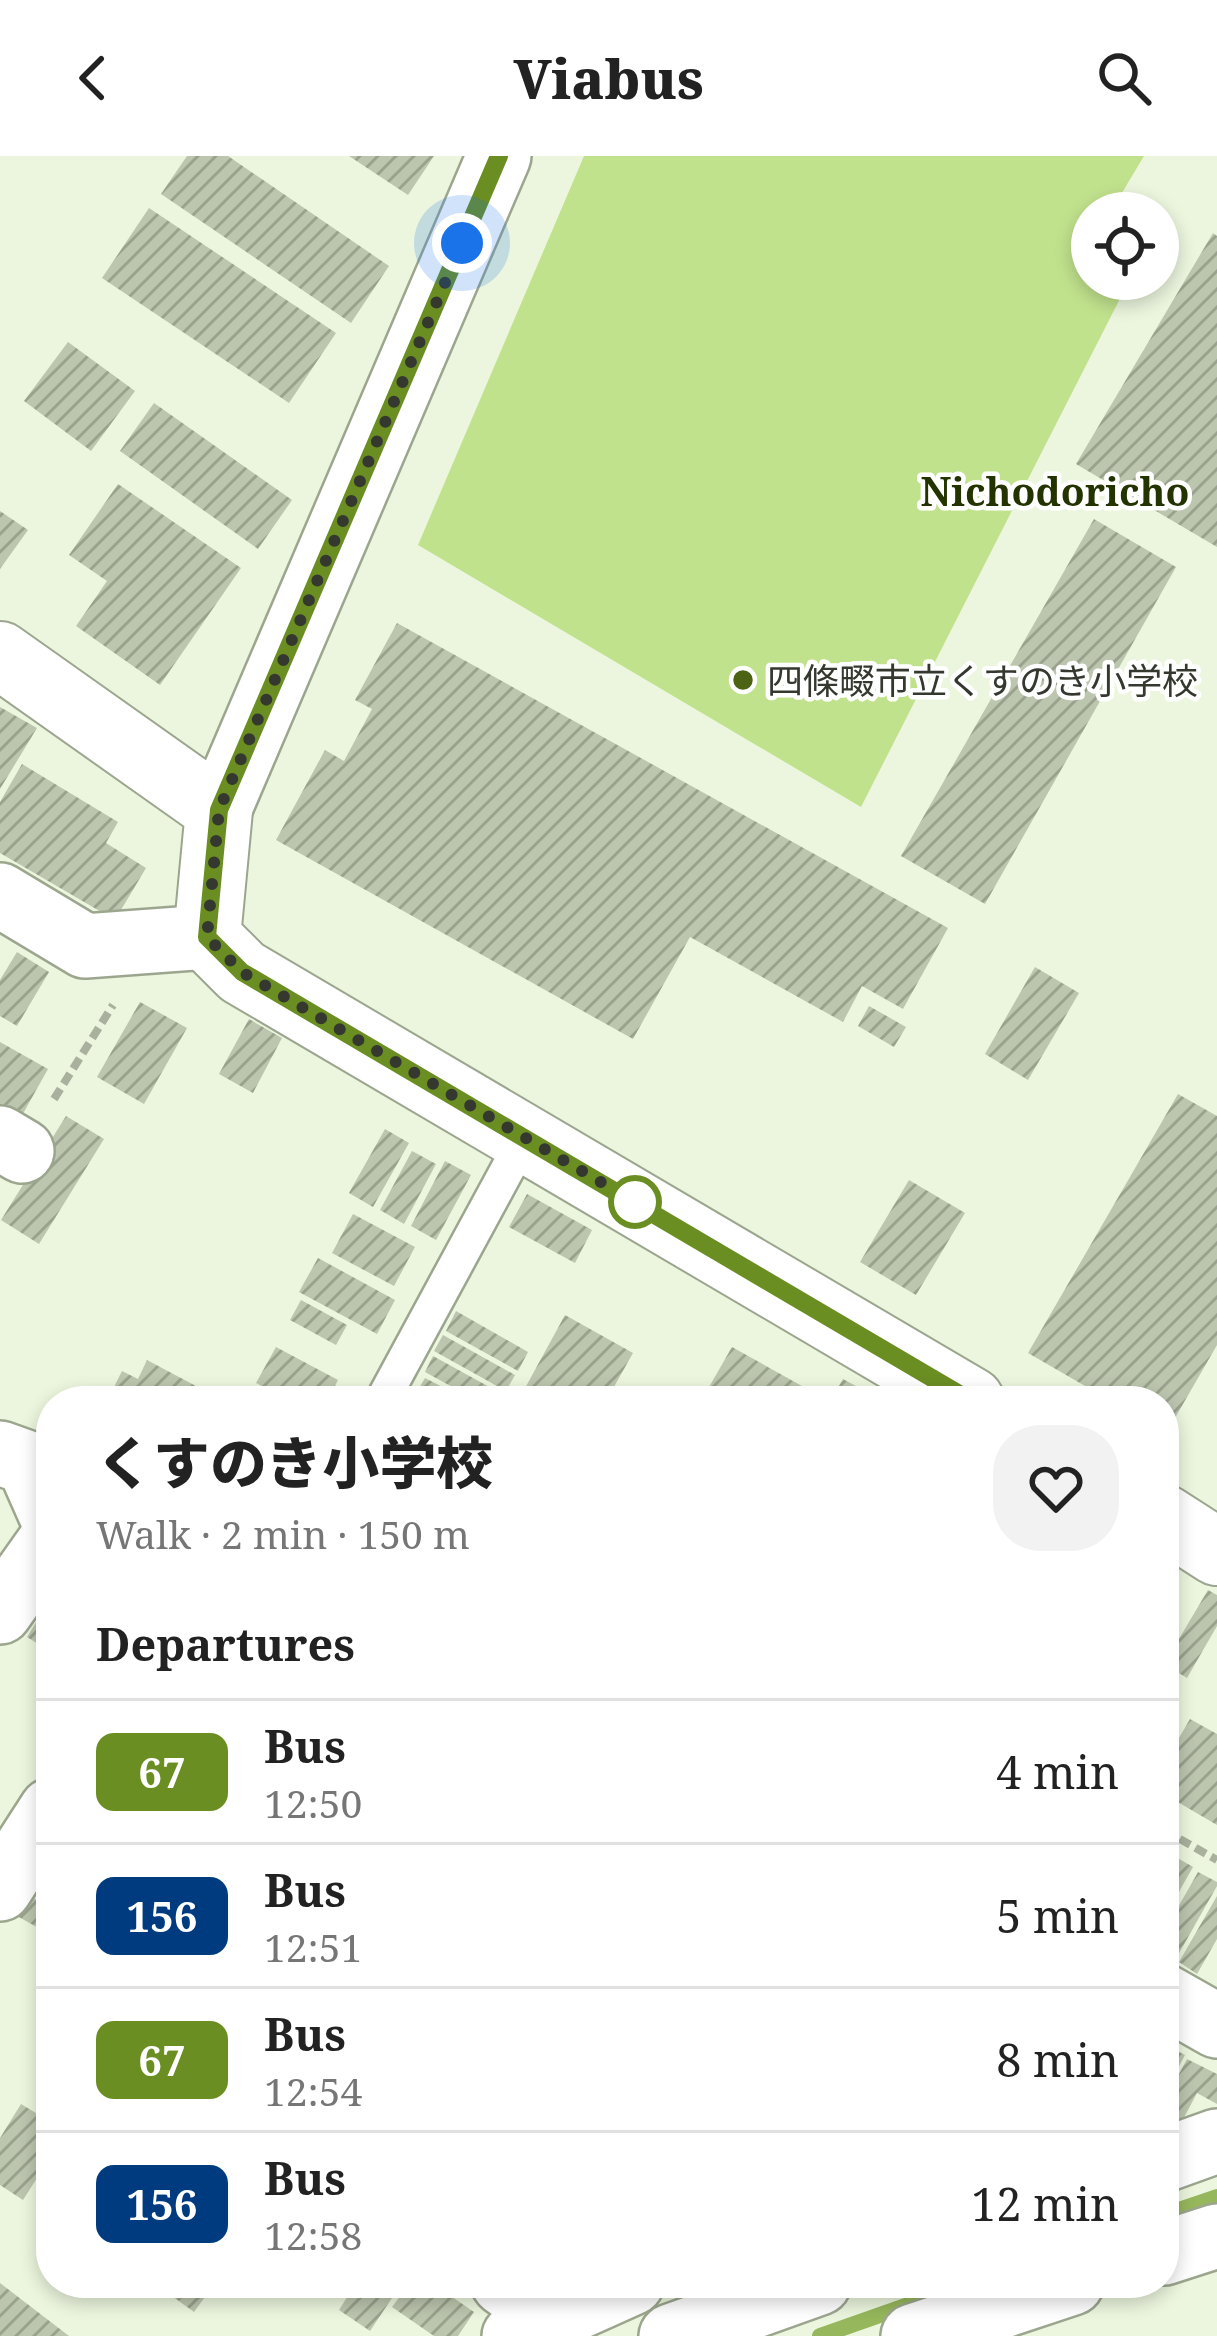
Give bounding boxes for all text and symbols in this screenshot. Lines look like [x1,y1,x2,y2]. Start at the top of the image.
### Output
text: Viabus [513,41,704,115]
icon: back [60,45,126,111]
icon: search [1091,45,1157,111]
map controls [1071,192,1179,300]
button: locate [1071,192,1179,300]
your location [432,213,492,273]
district label: Nichodoricho [921,464,1189,517]
place label: 四條畷市立くすのき小学校 [767,656,1198,705]
marker: 四條畷市立くすのき小学校 [730,667,756,693]
unlabelled marker [610,1177,660,1227]
text: くすのき小学校 [96,1423,493,1501]
button: heart [993,1425,1119,1551]
text: Walk · 2 min · 150 m [96,1507,470,1560]
text: Departures [96,1613,355,1674]
text: Bus [264,1715,346,1776]
text: 4 min [996,1741,1119,1802]
text: 67 [138,1743,186,1800]
text: 12:50 [264,1776,362,1829]
text: Bus [264,1859,346,1920]
text: 5 min [996,1885,1119,1946]
text: 156 [126,1887,198,1944]
text: 12:51 [264,1920,362,1973]
text: Bus [264,2003,346,2064]
text: 8 min [996,2029,1119,2090]
text: 67 [138,2031,186,2088]
text: 12:54 [264,2064,362,2117]
text: Bus [264,2147,346,2208]
text: 12 min [971,2173,1119,2234]
text: 156 [126,2175,198,2232]
text: 12:58 [264,2208,362,2261]

